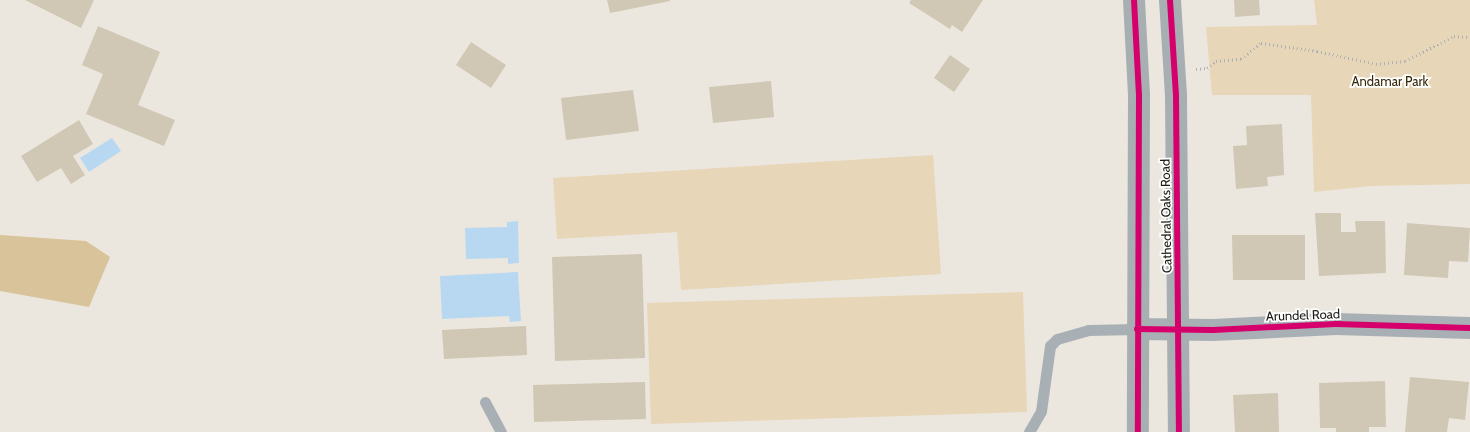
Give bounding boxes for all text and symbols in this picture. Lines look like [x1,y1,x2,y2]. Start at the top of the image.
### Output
park label: Andamar Park [1352,73,1428,89]
street label: Cathedral Oaks Road [1157,159,1175,273]
street label: Arundel Road [1266,306,1340,324]

